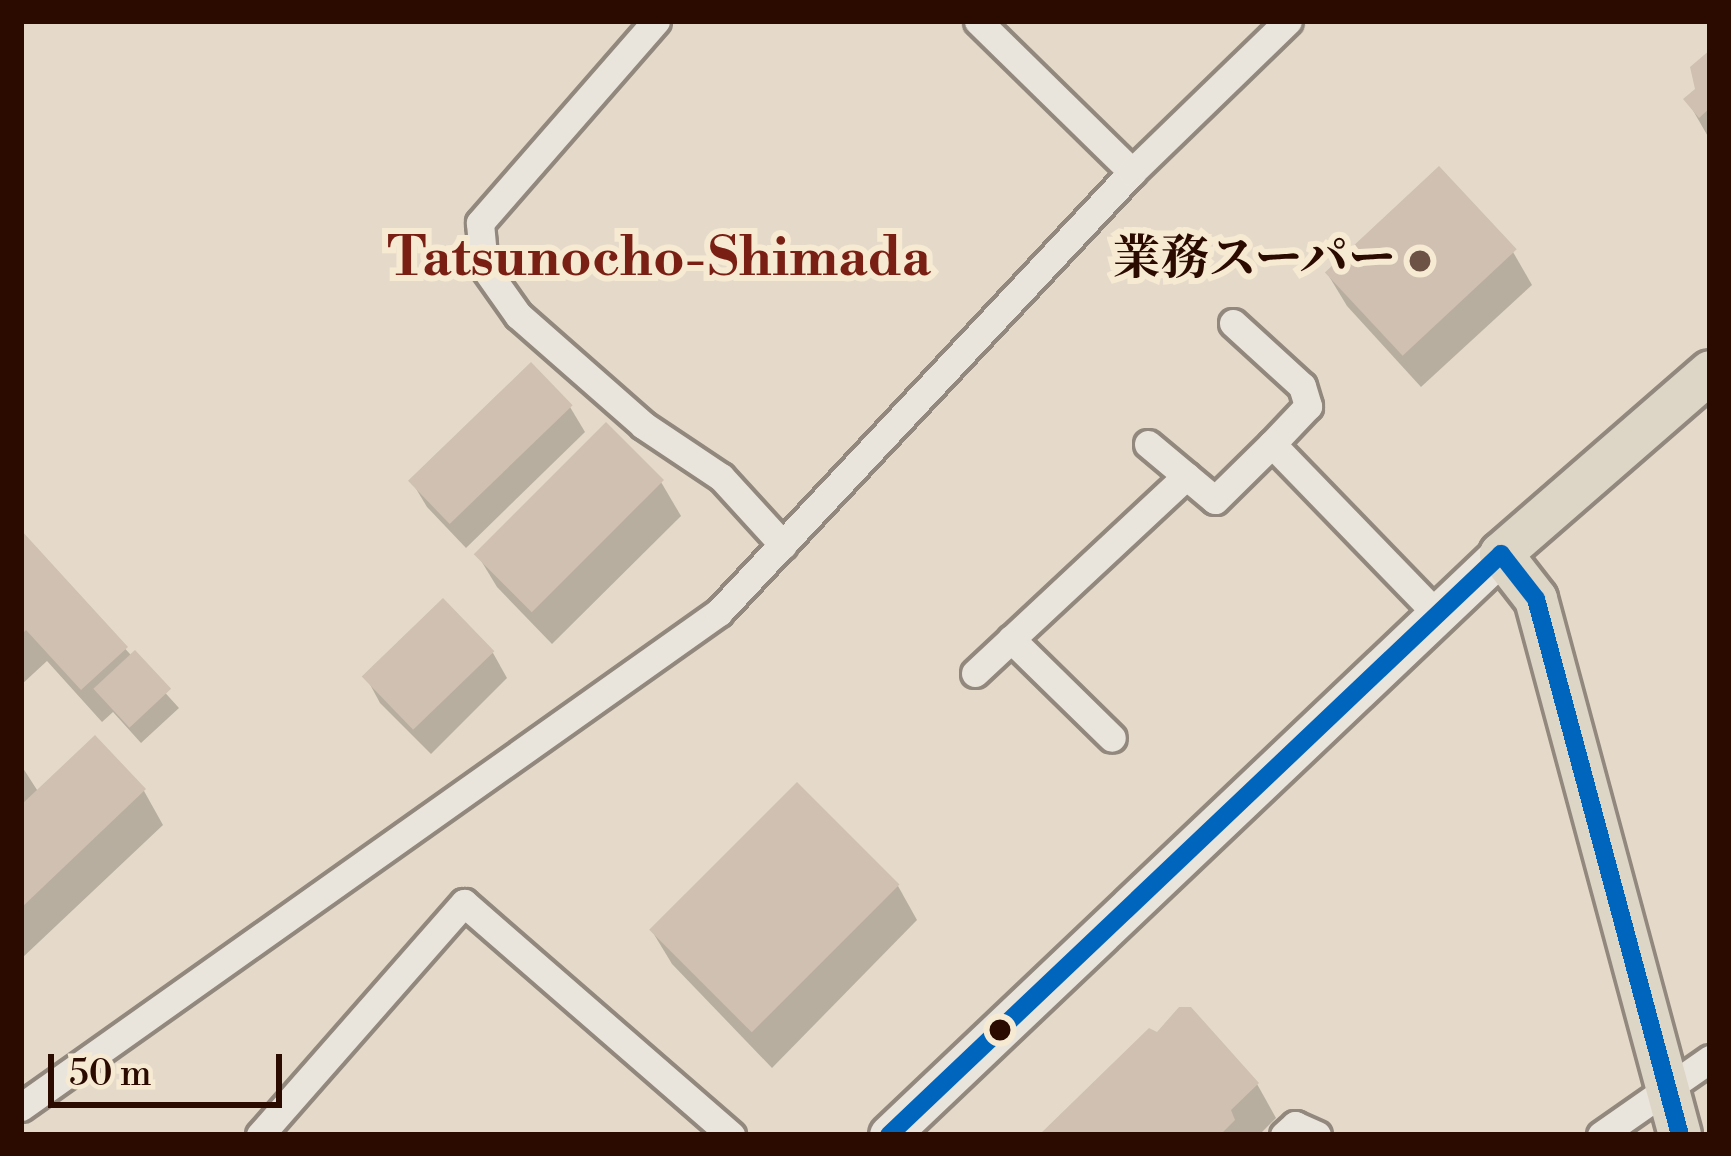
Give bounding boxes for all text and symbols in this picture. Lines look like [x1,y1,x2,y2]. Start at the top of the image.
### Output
district label: Tatsunocho-Shimada [387,227,931,291]
place label: 業務スーパー [1110,232,1396,290]
marker: 業務スーパー [1407,248,1433,274]
unlabelled marker [989,1019,1011,1041]
scale bar [54,1030,288,1104]
text: 50 m [69,1052,152,1097]

